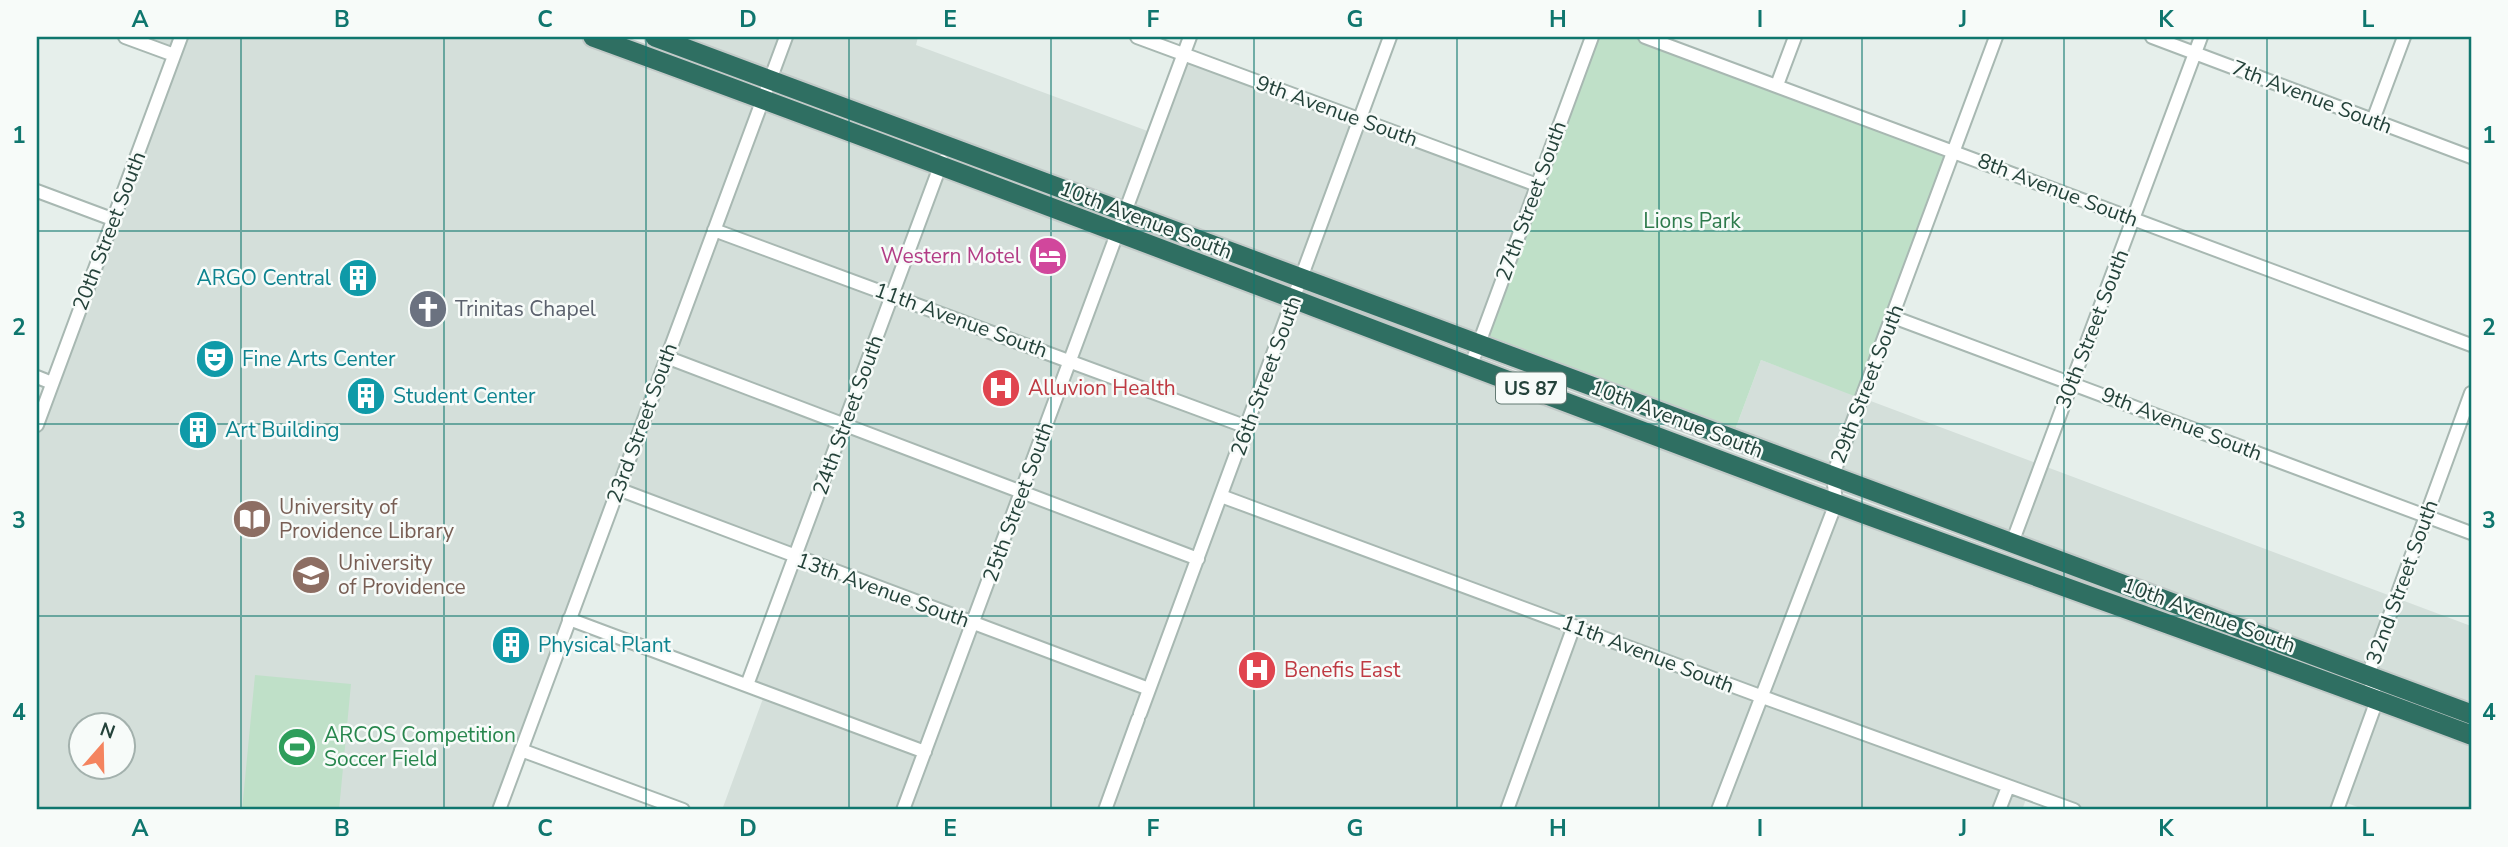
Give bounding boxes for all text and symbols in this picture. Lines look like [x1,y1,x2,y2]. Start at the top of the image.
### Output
text: A [131,4,149,35]
text: B [334,4,350,35]
text: C [537,4,553,35]
text: D [739,4,757,35]
text: E [943,4,957,35]
text: F [1147,4,1160,35]
text: G [1347,4,1363,35]
text: H [1549,4,1567,35]
text: I [1757,4,1763,35]
text: J [1958,4,1967,35]
text: K [2158,4,2174,35]
text: L [2362,4,2375,35]
street label: 7th Avenue South [2228,54,2396,140]
street label: 9th Avenue South [1252,69,1422,153]
street label: 27th Street South [1489,117,1573,285]
text: 1 [12,120,26,151]
text: 1 [2482,120,2496,151]
street label: 20th Street South [66,147,152,315]
street label: 8th Avenue South [1974,147,2142,233]
street label: 10th Avenue South [1056,174,1236,266]
park label: Lions Park [1643,207,1741,235]
hotel icon: Western Motel [1027,235,1069,277]
place label: Western Motel [881,242,1022,270]
street label: 30th Street South [2049,245,2135,413]
building icon: ARGO Central [337,257,379,299]
place label: ARGO Central [196,264,332,292]
street label: 11th Avenue South [871,276,1051,364]
church icon: Trinitas Chapel [407,288,449,330]
street label: 26th Street South [1224,292,1308,460]
place label: Trinitas Chapel [455,295,597,323]
street label: 29th Street South [1824,300,1910,468]
text: 2 [12,312,26,343]
text: 2 [2482,312,2496,343]
street label: 24th Street South [806,331,890,499]
theatre icon: Fine Arts Center [194,338,236,380]
street label: 23rd Street South [600,339,684,507]
place label: Fine Arts Center [242,345,396,373]
hospital icon: Alluvion Health [980,367,1022,409]
road number: US 87 [1496,372,1566,404]
street label: 10th Avenue South [1587,373,1767,465]
place label: Alluvion Health [1028,374,1176,402]
building icon: Student Center [345,375,387,417]
street label: 9th Avenue South [2098,381,2266,467]
place label: Student Center [393,382,536,410]
building icon: Art Building [177,409,219,451]
place label: Art Building [225,416,339,444]
street label: 25th Street South [976,418,1060,586]
place label: University of Providence Library [279,493,454,545]
street label: 32nd Street South [2359,496,2445,668]
library icon: University of Providence Library [231,498,273,540]
text: 3 [12,505,26,536]
text: 3 [2482,505,2496,536]
street label: 13th Avenue South [793,546,973,634]
place label: University of Providence [338,549,466,601]
school or university icon: University of Providence [290,554,332,596]
street label: 10th Avenue South [2119,571,2299,659]
street label: 11th Avenue South [1558,608,1738,700]
building icon: Physical Plant [490,624,532,666]
place label: Physical Plant [538,631,672,659]
hospital icon: Benefis East [1236,649,1278,691]
place label: Benefis East [1284,656,1401,684]
text: 4 [12,697,26,728]
text: 4 [2482,697,2496,728]
north arrow [66,710,136,780]
text: N [96,716,119,746]
place label: ARCOS Competition Soccer Field [324,721,516,773]
sports icon: ARCOS Competition Soccer Field [276,726,318,768]
text: A [131,813,149,844]
text: B [334,813,350,844]
text: C [537,813,553,844]
text: D [739,813,757,844]
text: E [943,813,957,844]
text: F [1147,813,1160,844]
text: G [1347,813,1363,844]
text: H [1549,813,1567,844]
text: I [1757,813,1763,844]
text: J [1958,813,1967,844]
text: K [2158,813,2174,844]
text: L [2362,813,2375,844]

